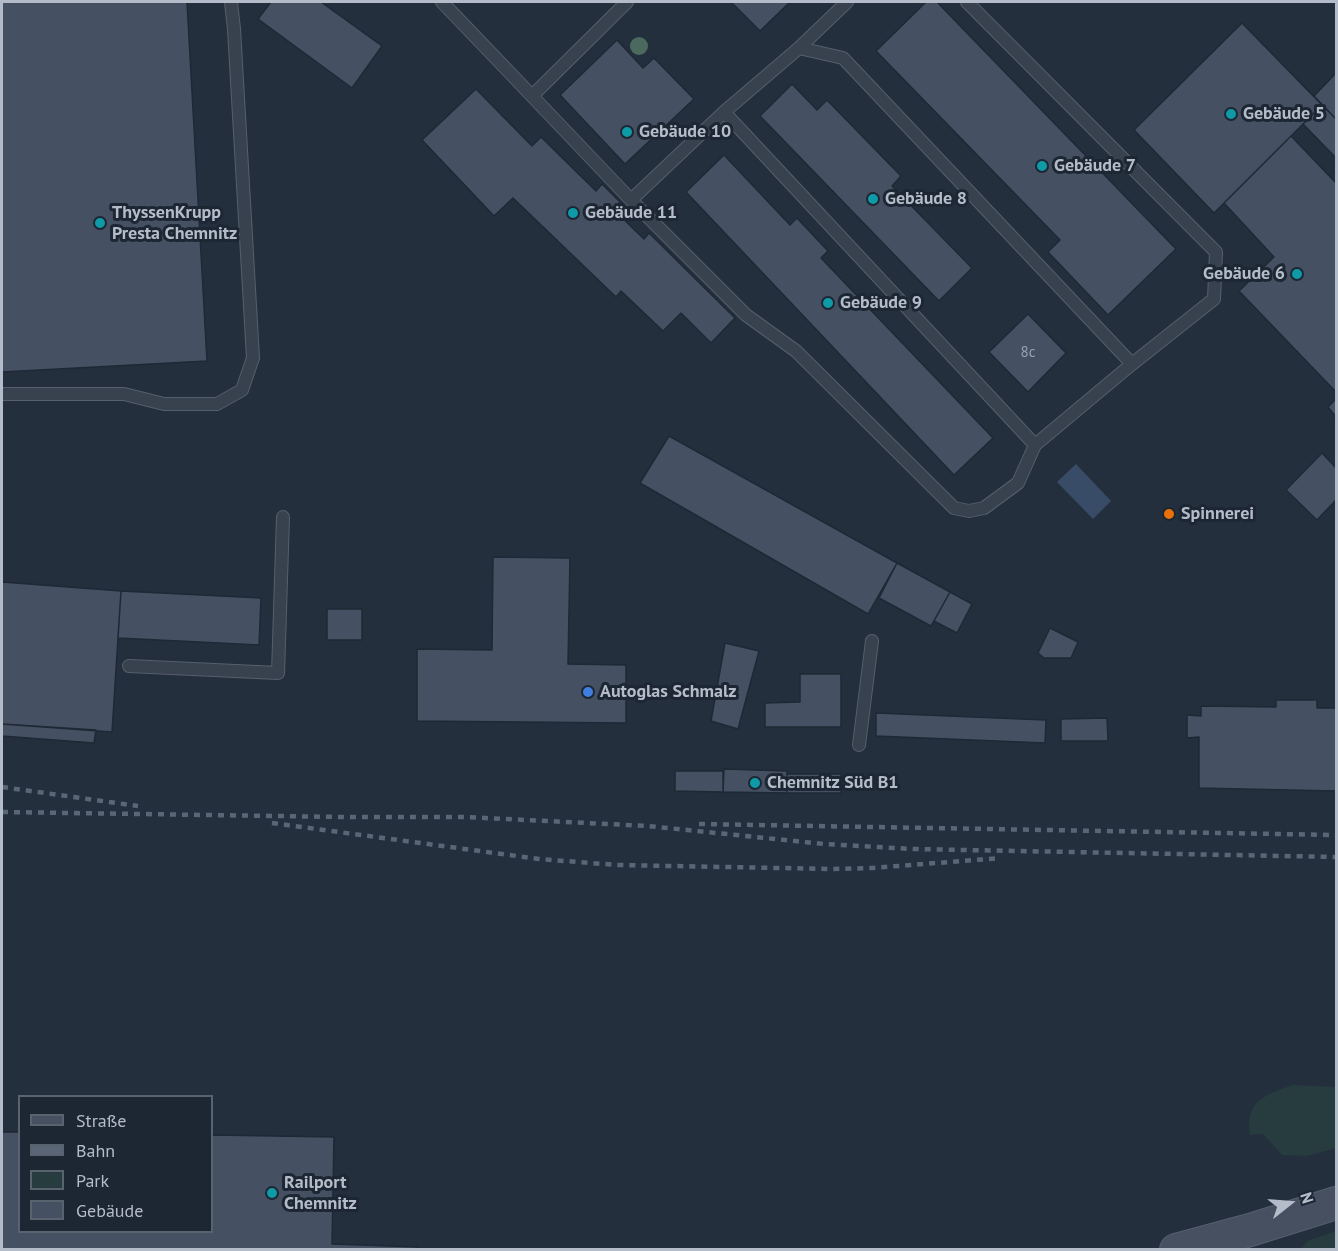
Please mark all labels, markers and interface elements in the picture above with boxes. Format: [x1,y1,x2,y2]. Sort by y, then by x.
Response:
place label: Gebäude 5 [1243,103,1325,125]
marker: Gebäude 5 [1224,107,1238,121]
place label: Gebäude 10 [639,121,731,143]
marker: Gebäude 10 [620,125,634,139]
place label: Gebäude 7 [1054,155,1136,177]
marker: Gebäude 7 [1035,159,1049,173]
place label: Gebäude 8 [885,188,967,210]
marker: Gebäude 8 [866,192,880,206]
place label: ThyssenKrupp Presta Chemnitz [112,202,237,244]
place label: Gebäude 11 [585,202,677,224]
marker: Gebäude 11 [566,206,580,220]
marker: ThyssenKrupp Presta Chemnitz [93,216,107,230]
place label: Gebäude 6 [1203,263,1285,285]
marker: Gebäude 6 [1290,267,1304,281]
place label: Gebäude 9 [840,292,922,314]
marker: Gebäude 9 [821,296,835,310]
house number: 8c [1021,344,1035,362]
place label: Spinnerei [1181,503,1254,525]
marker: Spinnerei [1162,507,1176,521]
place label: Autoglas Schmalz [600,681,737,703]
marker: Autoglas Schmalz [581,685,595,699]
place label: Chemnitz Süd B1 [767,772,899,794]
marker: Chemnitz Süd B1 [748,776,762,790]
legend [18,1095,213,1233]
text: Straße [76,1109,127,1132]
text: Bahn [76,1139,115,1162]
text: Park [76,1169,109,1192]
place label: Railport Chemnitz [284,1172,357,1214]
north arrow [1260,1173,1320,1233]
marker: Railport Chemnitz [265,1186,279,1200]
text: N [1296,1190,1318,1206]
text: Gebäude [76,1199,143,1222]

